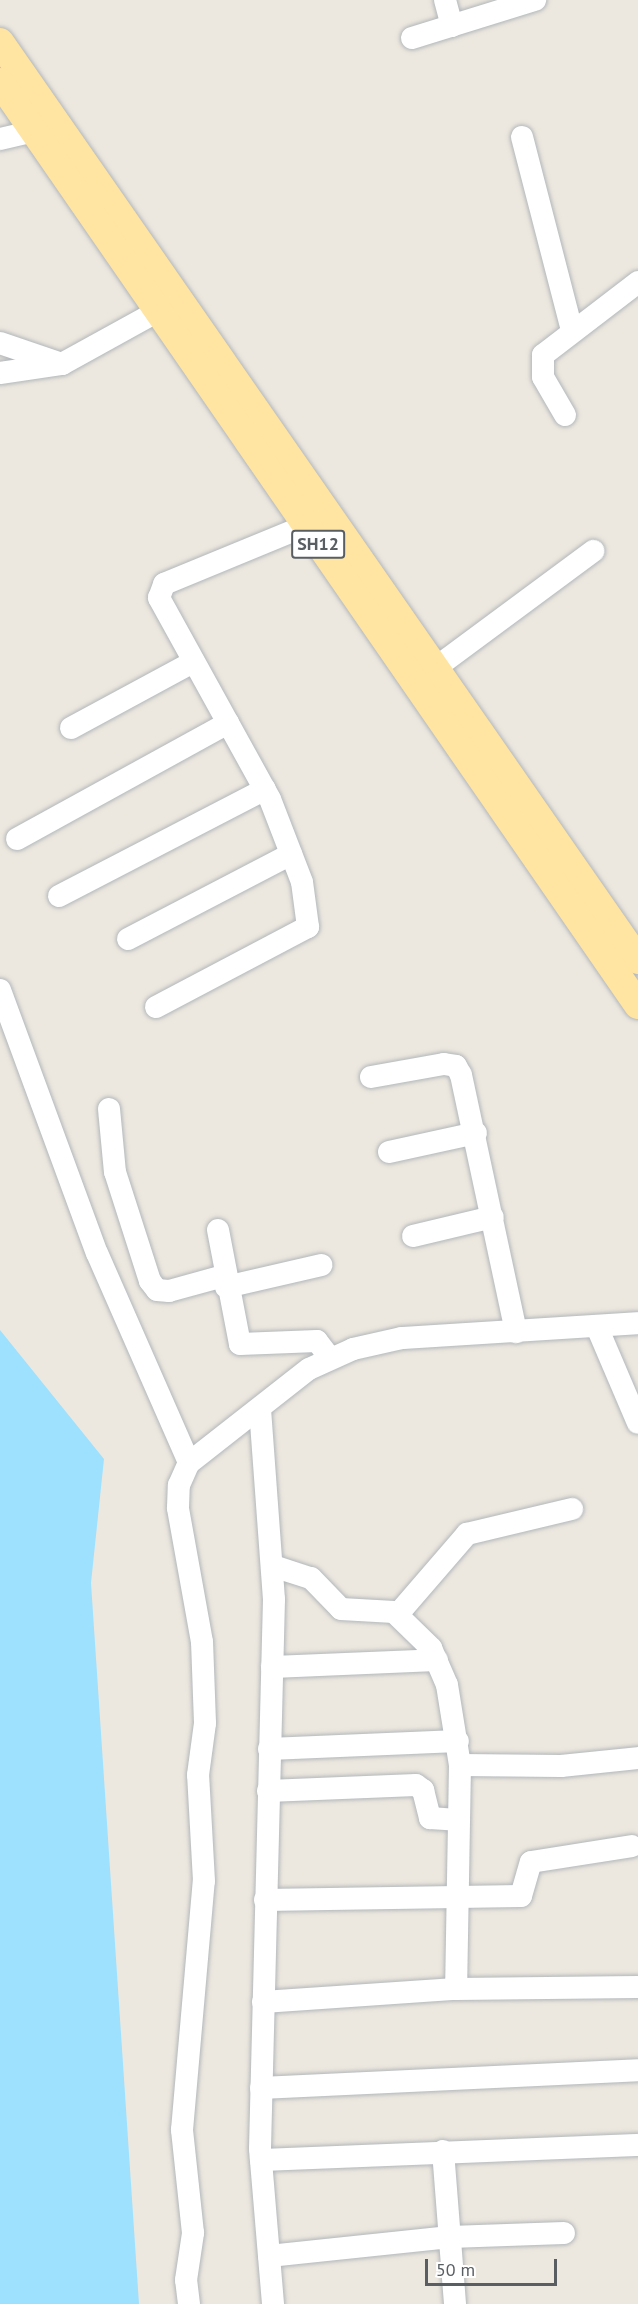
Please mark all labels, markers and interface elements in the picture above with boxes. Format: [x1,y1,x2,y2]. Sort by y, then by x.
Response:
road number: SH12 [291,529,345,559]
scale bar [428,2247,560,2285]
text: 50 m [436,2258,475,2281]

